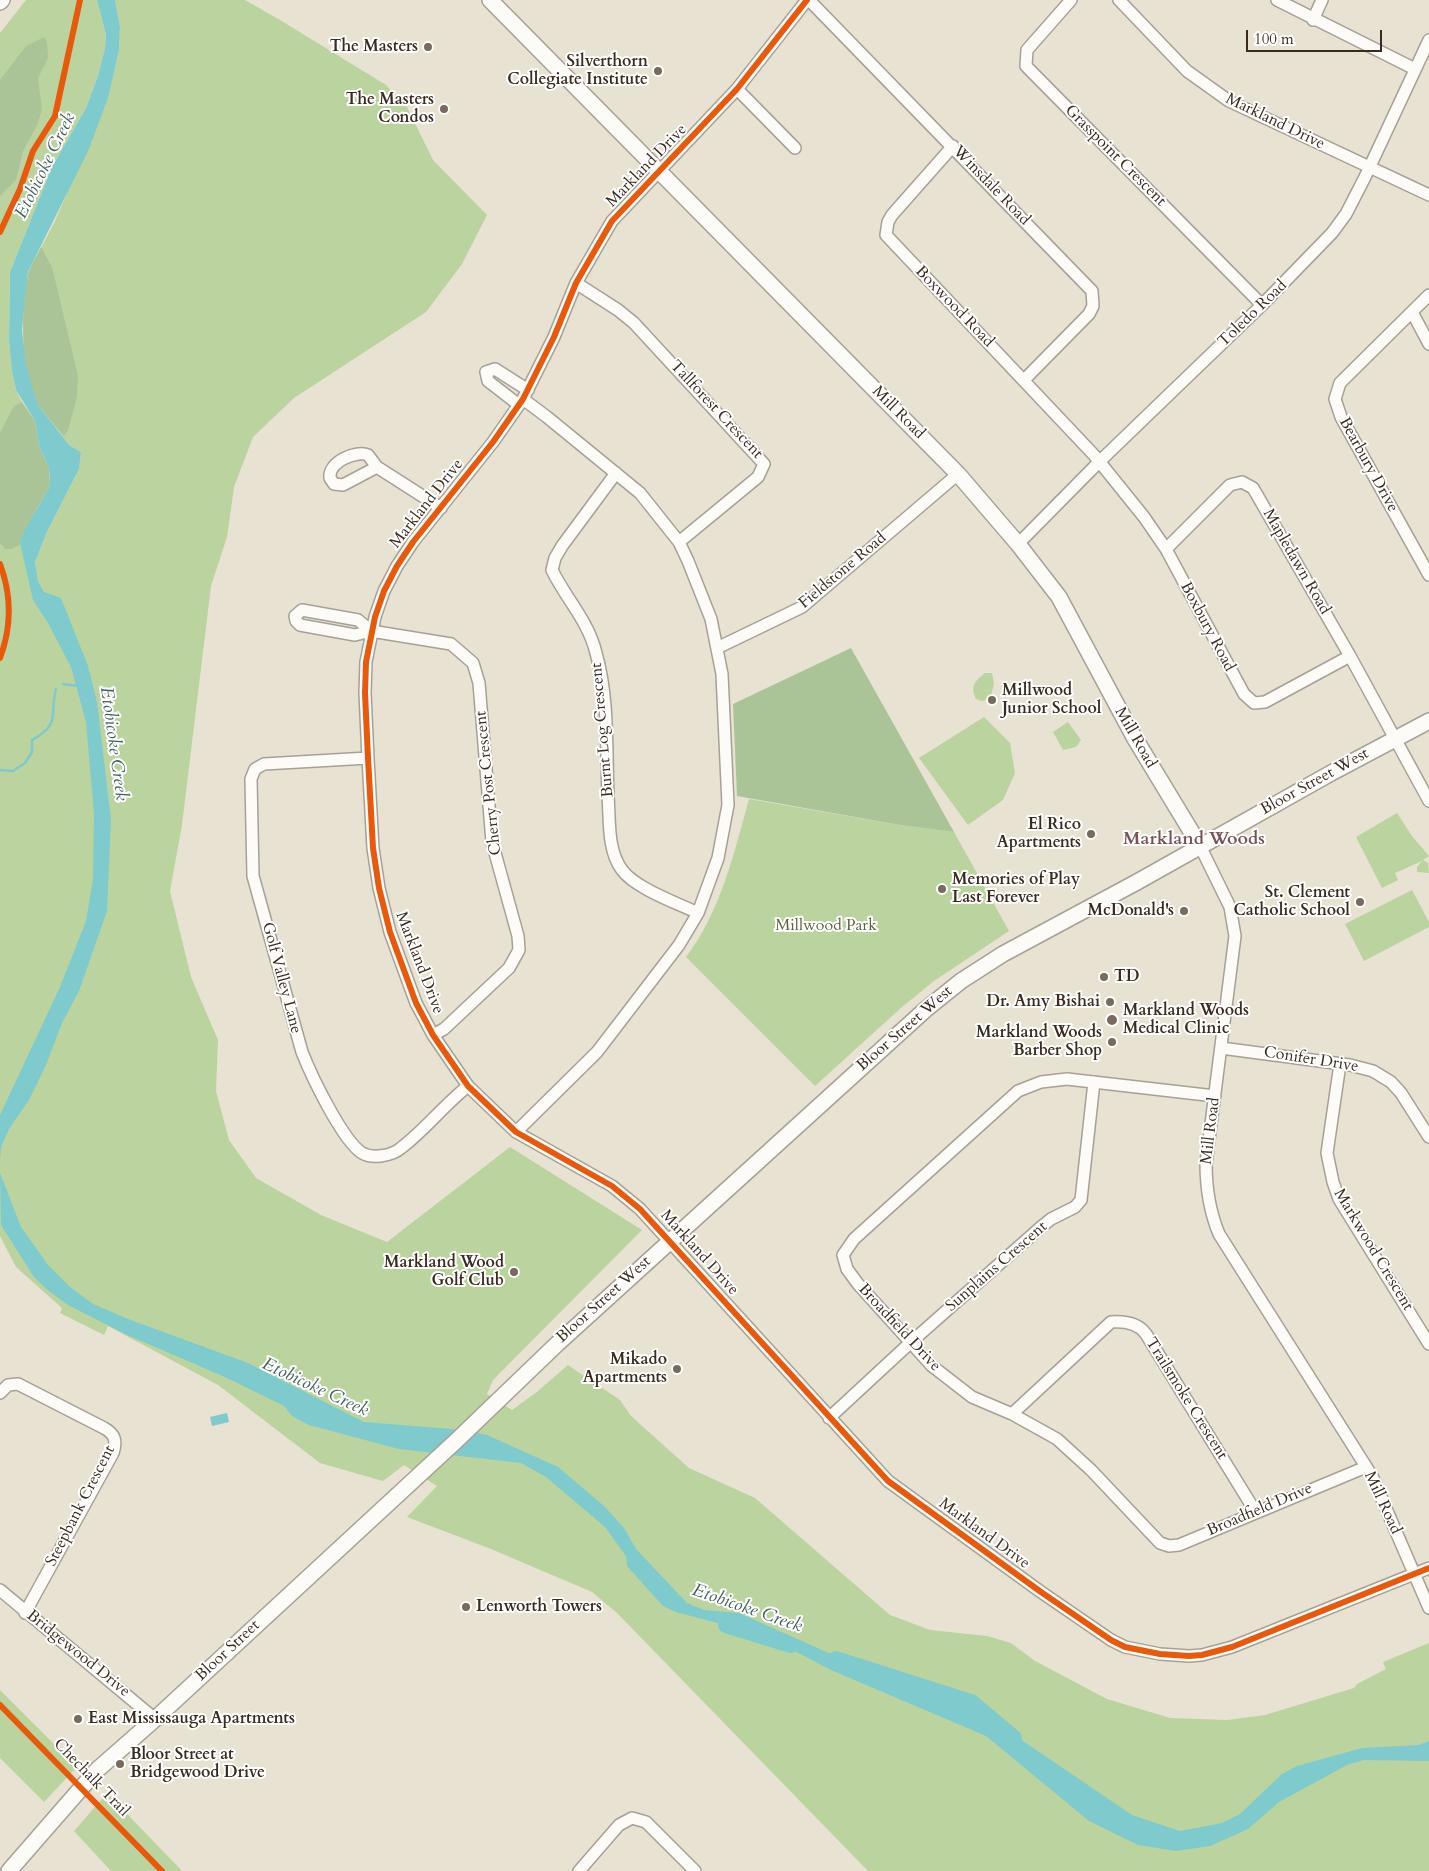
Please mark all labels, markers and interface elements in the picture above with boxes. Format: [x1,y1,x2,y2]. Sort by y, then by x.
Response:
scale bar [1249,20,1385,52]
text: 100 m [1254,29,1294,49]
place label: The Masters [330,37,418,57]
marker: The Masters [422,41,434,53]
place label: Silverthorn Collegiate Institute [507,52,648,90]
marker: Silverthorn Collegiate Institute [652,65,664,77]
place label: The Masters Condos [346,90,434,128]
street label: Markland Drive [1222,90,1328,154]
street label: Grasspoint Crescent [1060,101,1170,211]
marker: The Masters Condos [438,103,450,115]
water label: Etobicoke Creek [11,110,81,222]
street label: Markland Drive [603,120,691,212]
street label: Winsdale Road [948,142,1034,230]
street label: Boxwood Road [910,262,998,352]
street label: Toledo Road [1215,276,1291,352]
street label: Tallforest Crescent [665,357,767,463]
street label: Mill Road [867,382,929,444]
street label: Bearbury Drive [1334,414,1402,516]
street label: Markland Drive [386,456,468,552]
street label: Mapledawn Road [1258,506,1334,618]
street label: Fieldstone Road [795,529,891,613]
street label: Boxbury Road [1175,579,1239,675]
street label: Burnt Log Crescent [588,662,618,798]
place label: Millwood Junior School [1002,681,1101,719]
water label: Etobicoke Creek [94,686,132,802]
marker: Millwood Junior School [986,694,998,706]
street label: Mill Road [1110,704,1160,772]
street label: Cherry Post Crescent [472,710,506,856]
street label: Bloor Street West [1258,744,1372,820]
place label: El Rico Apartments [997,815,1081,853]
marker: El Rico Apartments [1085,828,1097,840]
district label: Markland Woods [1123,829,1265,851]
place label: Memories of Play Last Forever [952,870,1080,908]
marker: Memories of Play Last Forever [936,883,948,895]
place label: St. Clement Catholic School [1233,883,1350,921]
marker: St. Clement Catholic School [1354,896,1366,908]
place label: McDonald's [1087,901,1174,921]
marker: McDonald's [1178,905,1190,917]
street label: Markland Drive [391,909,447,1017]
park label: Millwood Park [775,916,877,936]
street label: Golf Valley Lane [257,920,305,1036]
place label: TD [1114,967,1139,987]
marker: TD [1098,971,1110,983]
street label: Bloor Street West [853,982,957,1076]
place label: Dr. Amy Bishai [986,992,1100,1012]
marker: Dr. Amy Bishai [1104,996,1116,1008]
place label: Markland Woods Medical Clinic [1123,1001,1249,1039]
marker: Markland Woods Medical Clinic [1105,1013,1119,1027]
place label: Markland Woods Barber Shop [976,1023,1102,1061]
marker: Markland Woods Barber Shop [1106,1036,1118,1048]
street label: Conifer Drive [1262,1043,1360,1077]
street label: Mill Road [1197,1096,1225,1166]
street label: Markwood Crescent [1329,1186,1417,1314]
street label: Markland Drive [656,1206,742,1300]
street label: Sunplains Crescent [942,1218,1052,1316]
place label: Markland Wood Golf Club [384,1253,504,1291]
street label: Bloor Street West [553,1253,655,1347]
marker: Markland Wood Golf Club [508,1266,520,1278]
street label: Broadfield Drive [854,1280,944,1376]
street label: Trailsmoke Crescent [1141,1335,1231,1463]
place label: Mikado Apartments [583,1350,667,1388]
water label: Etobicoke Creek [258,1354,372,1422]
marker: Mikado Apartments [671,1363,683,1375]
street label: Steepbank Crescent [42,1442,120,1570]
street label: Mill Road [1359,1469,1405,1537]
street label: Broadfield Drive [1204,1479,1316,1541]
street label: Markland Drive [935,1495,1033,1573]
water label: Etobicoke Creek [689,1580,805,1638]
place label: Lenworth Towers [476,1597,602,1617]
marker: Lenworth Towers [460,1601,472,1613]
street label: Bridgewood Drive [22,1606,134,1702]
street label: Bloor Street [192,1616,264,1686]
place label: East Mississauga Apartments [88,1709,295,1729]
marker: East Mississauga Apartments [72,1713,84,1725]
street label: Chechalk Trail [49,1735,133,1821]
place label: Bloor Street at Bridgewood Drive [130,1745,265,1783]
marker: Bloor Street at Bridgewood Drive [114,1758,126,1770]

